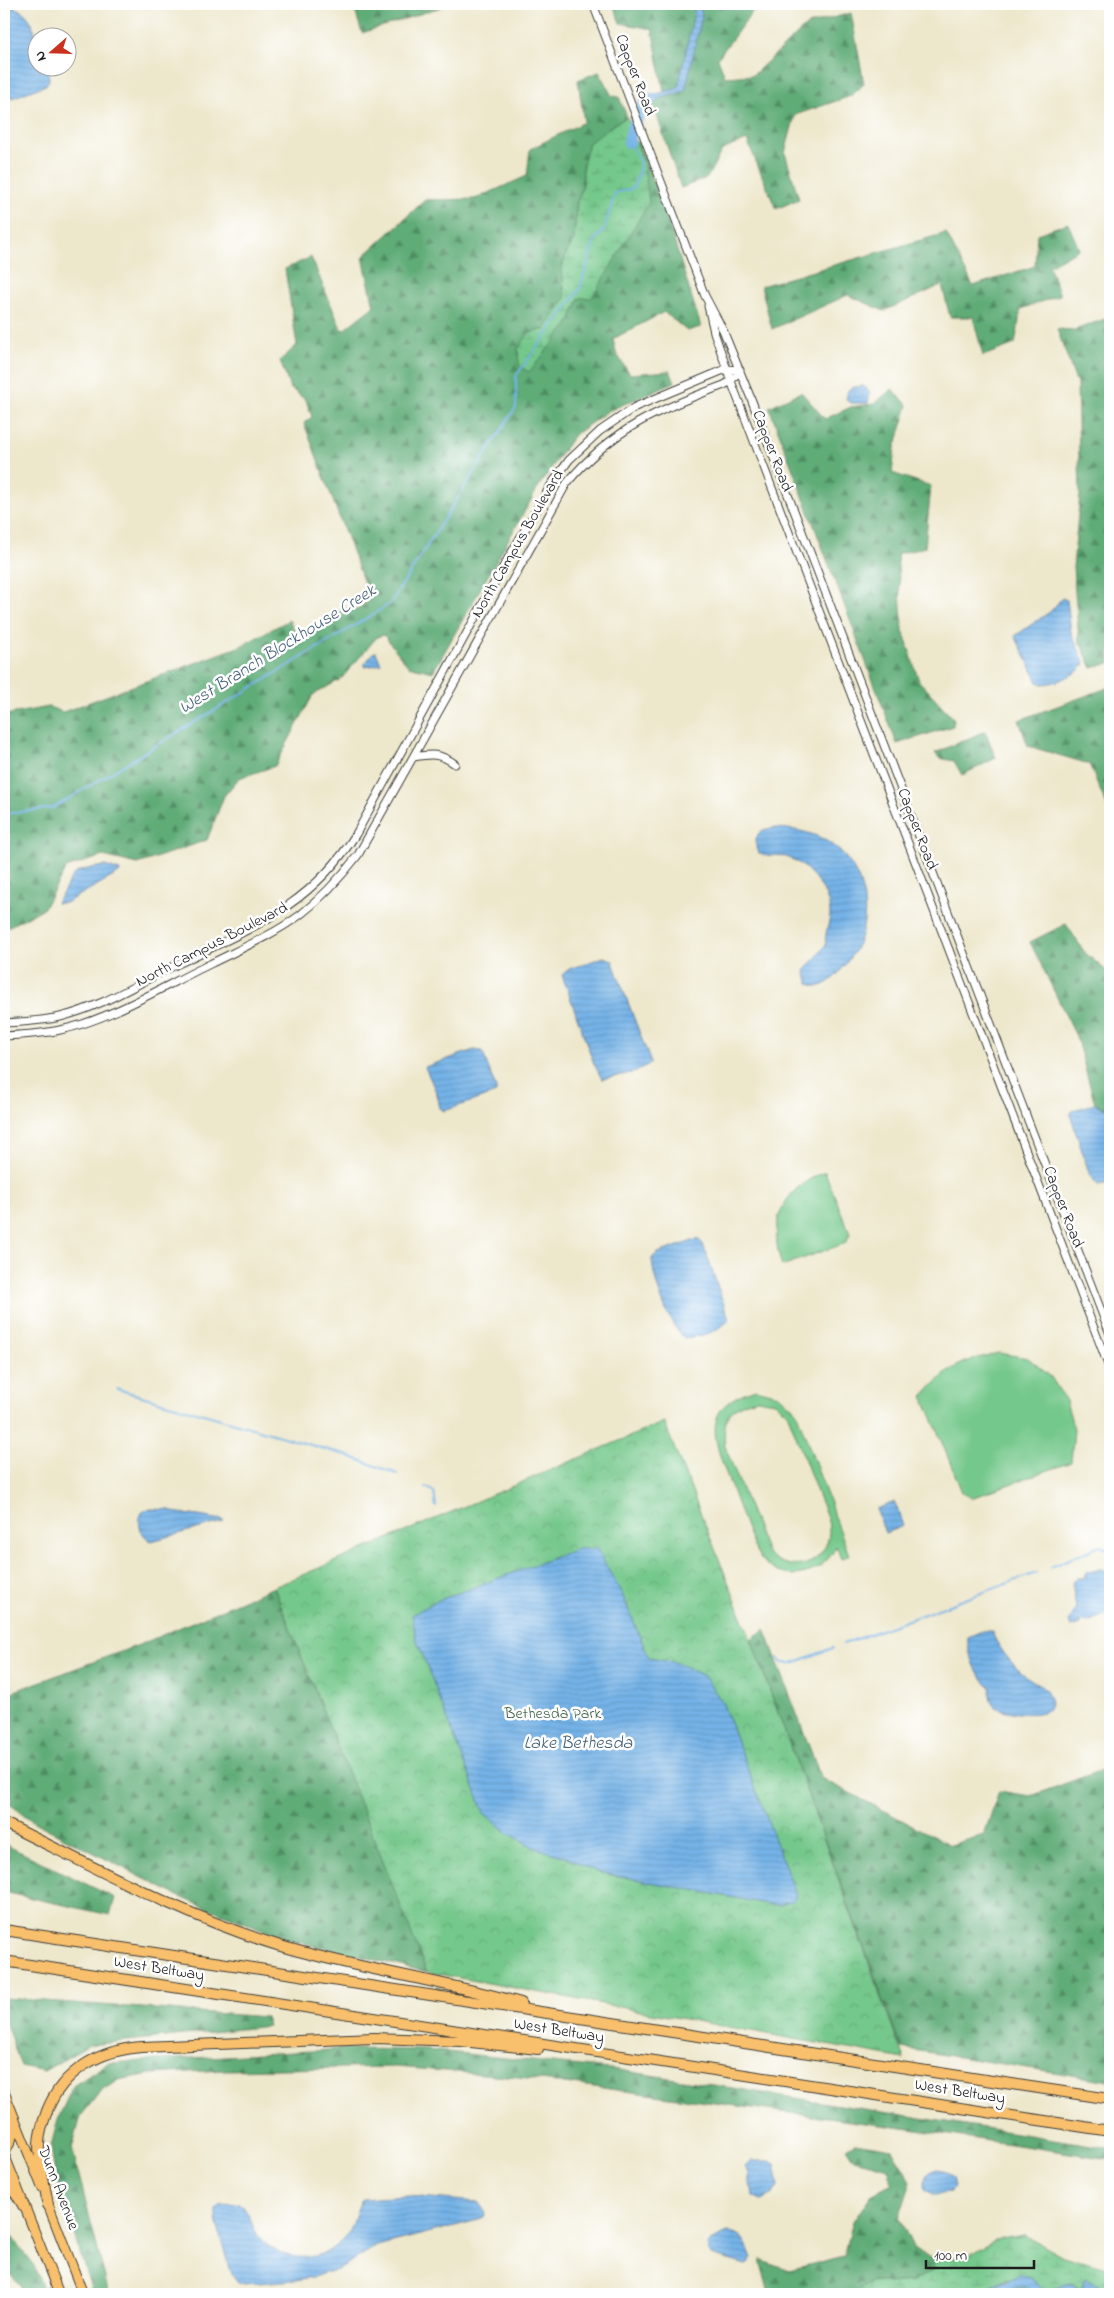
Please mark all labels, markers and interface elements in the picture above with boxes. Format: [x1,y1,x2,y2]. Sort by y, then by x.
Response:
north arrow [28,28,78,78]
street label: Capper Road [608,31,662,119]
text: N [30,48,53,64]
street label: Capper Road [745,407,799,495]
street label: North Campus Boulevard [466,465,570,623]
water label: West Branch Blockhouse Creek [175,578,382,721]
street label: Capper Road [890,785,944,873]
street label: North Campus Boulevard [132,896,292,994]
street label: Capper Road [1036,1163,1090,1251]
park label: Bethesda Park [504,1702,602,1726]
water label: Lake Bethesda [524,1731,633,1757]
street label: West Beltway [112,1950,206,1988]
street label: West Beltway [512,2012,606,2050]
street label: West Beltway [913,2073,1007,2111]
street label: Dunn Avenue [31,2141,85,2234]
scale bar [926,2238,1034,2270]
text: 100 m [934,2245,967,2267]

